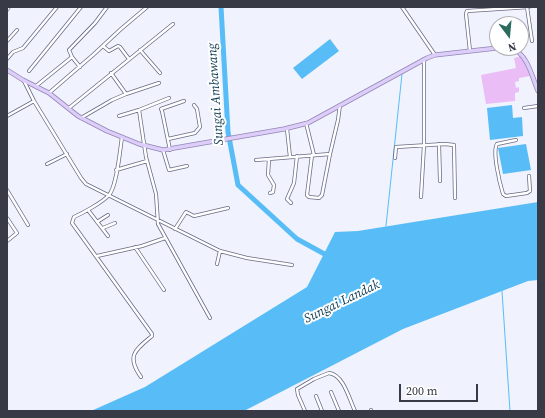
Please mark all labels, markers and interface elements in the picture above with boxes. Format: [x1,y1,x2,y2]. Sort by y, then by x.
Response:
north arrow [489,16,529,56]
text: N [506,39,518,55]
water label: Sungai Ambawang [205,42,227,146]
water label: Sungai Landak [302,277,382,327]
scale bar [401,376,480,402]
text: 200 m [406,383,438,399]

